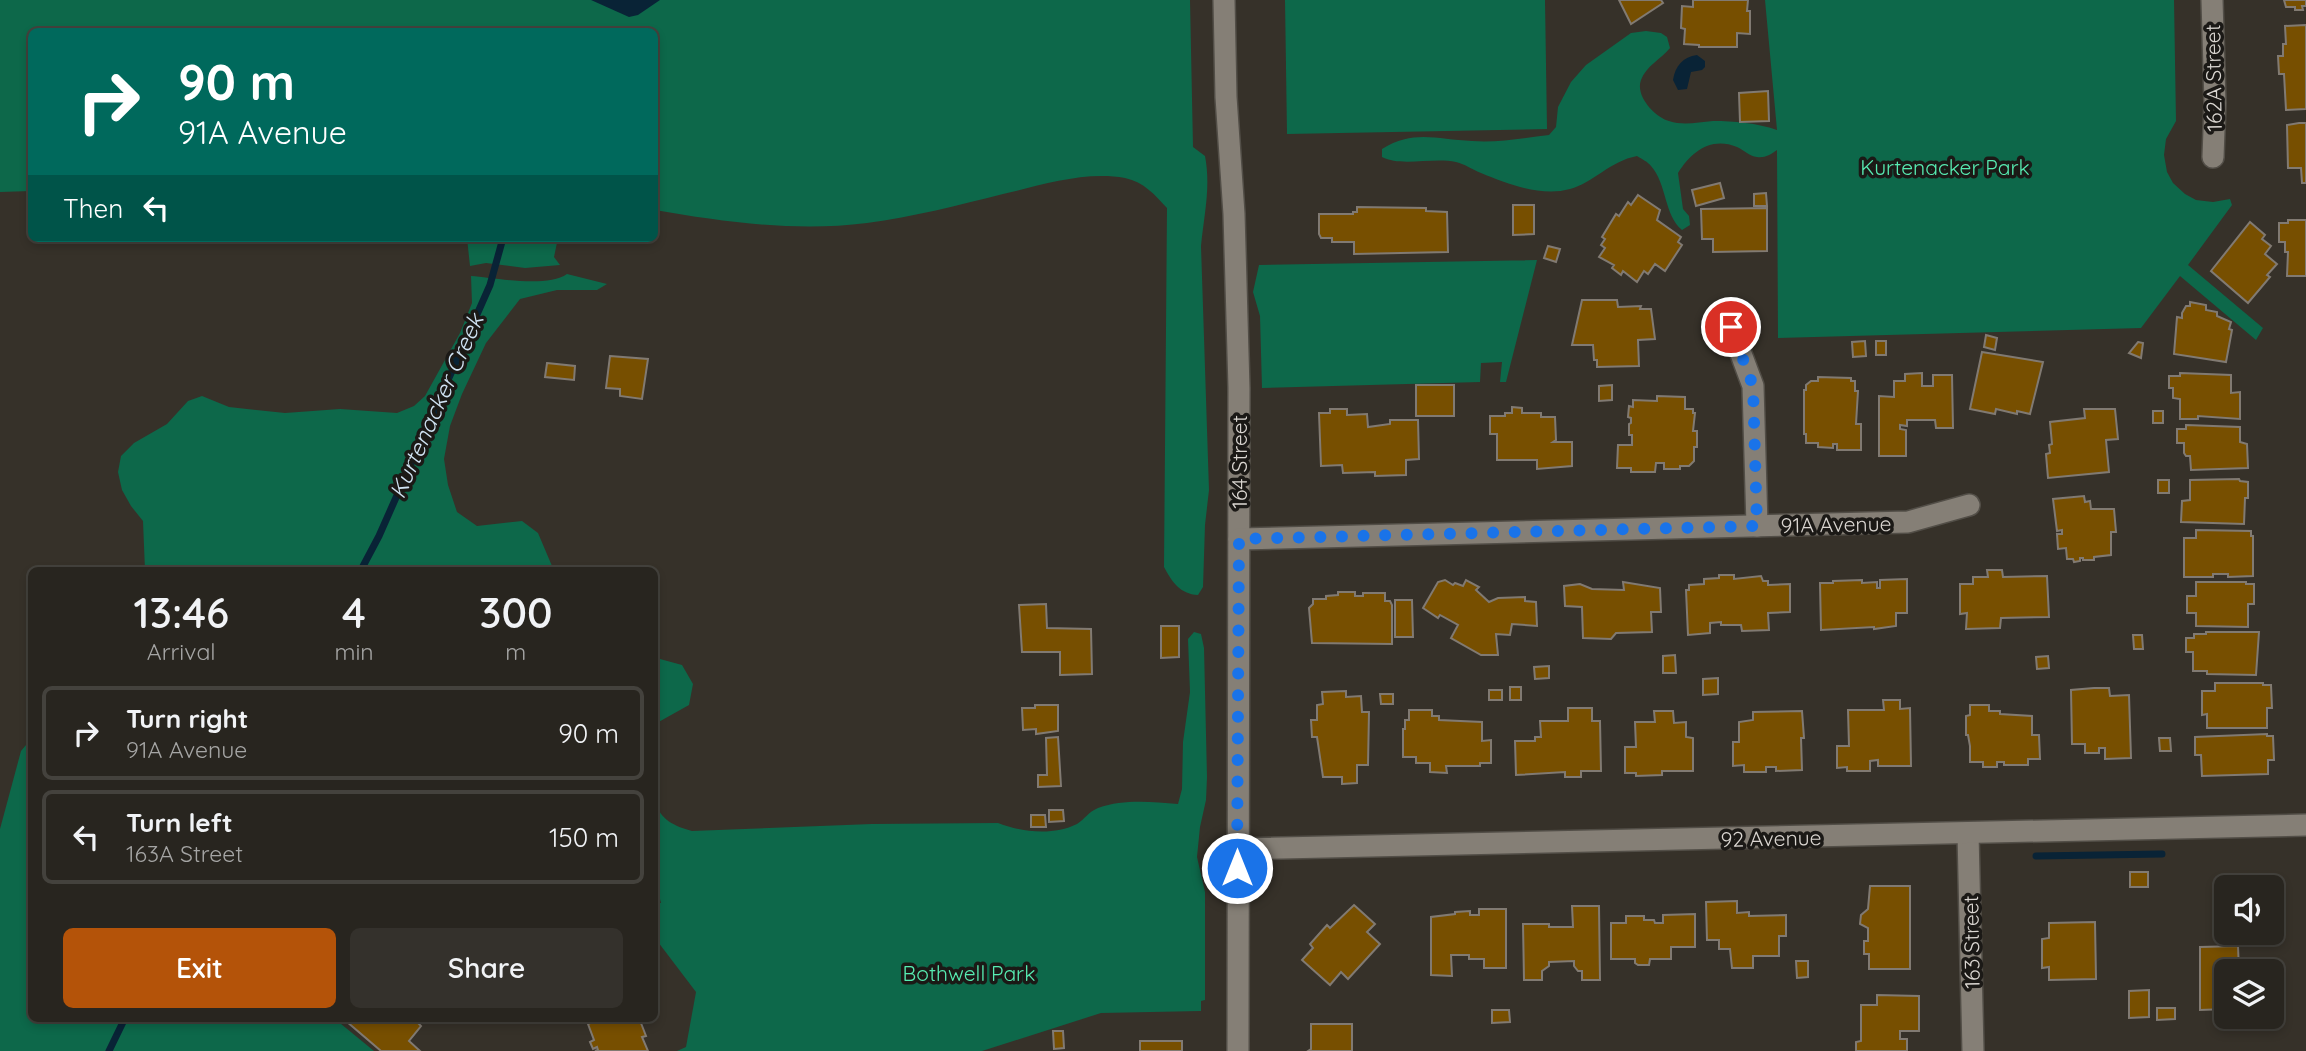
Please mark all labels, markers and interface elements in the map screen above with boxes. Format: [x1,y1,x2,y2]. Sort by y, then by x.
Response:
street label: 162A Street [2199,24,2227,132]
text: 90 m [178,51,295,112]
icon: right [63,56,154,147]
text: 91A Avenue [178,112,347,152]
park label: Kurtenacker Park [1860,154,2030,180]
icon: left [137,189,175,227]
text: Then [63,192,123,225]
pin [1701,297,1761,357]
water label: Kurtenacker Creek [382,308,490,503]
icon: arrive [1712,308,1750,346]
street label: 164 Street [1226,415,1252,509]
street label: 91A Avenue [1780,510,1892,538]
text: 13:46 [133,586,229,639]
text: 4 [342,586,366,639]
text: 300 [479,586,553,639]
text: Arrival [147,637,216,666]
text: min [334,637,374,666]
text: m [505,637,526,666]
text: Turn right [126,702,248,735]
icon: right [67,714,105,752]
text: 90 m [558,717,619,750]
text: 91A Avenue [126,735,247,764]
text: Turn left [126,806,233,839]
icon: left [67,818,105,856]
text: 150 m [549,821,619,854]
street label: 92 Avenue [1720,824,1822,852]
position arrow [1200,831,1274,905]
text: 163A Street [126,839,243,868]
map controls [2214,875,2284,1029]
button: sound [2214,875,2284,945]
street label: 163 Street [1957,895,1985,989]
button: Exit [63,928,336,1008]
button: Share [350,928,623,1008]
button: layers [2214,959,2284,1029]
park label: Bothwell Park [903,960,1035,986]

